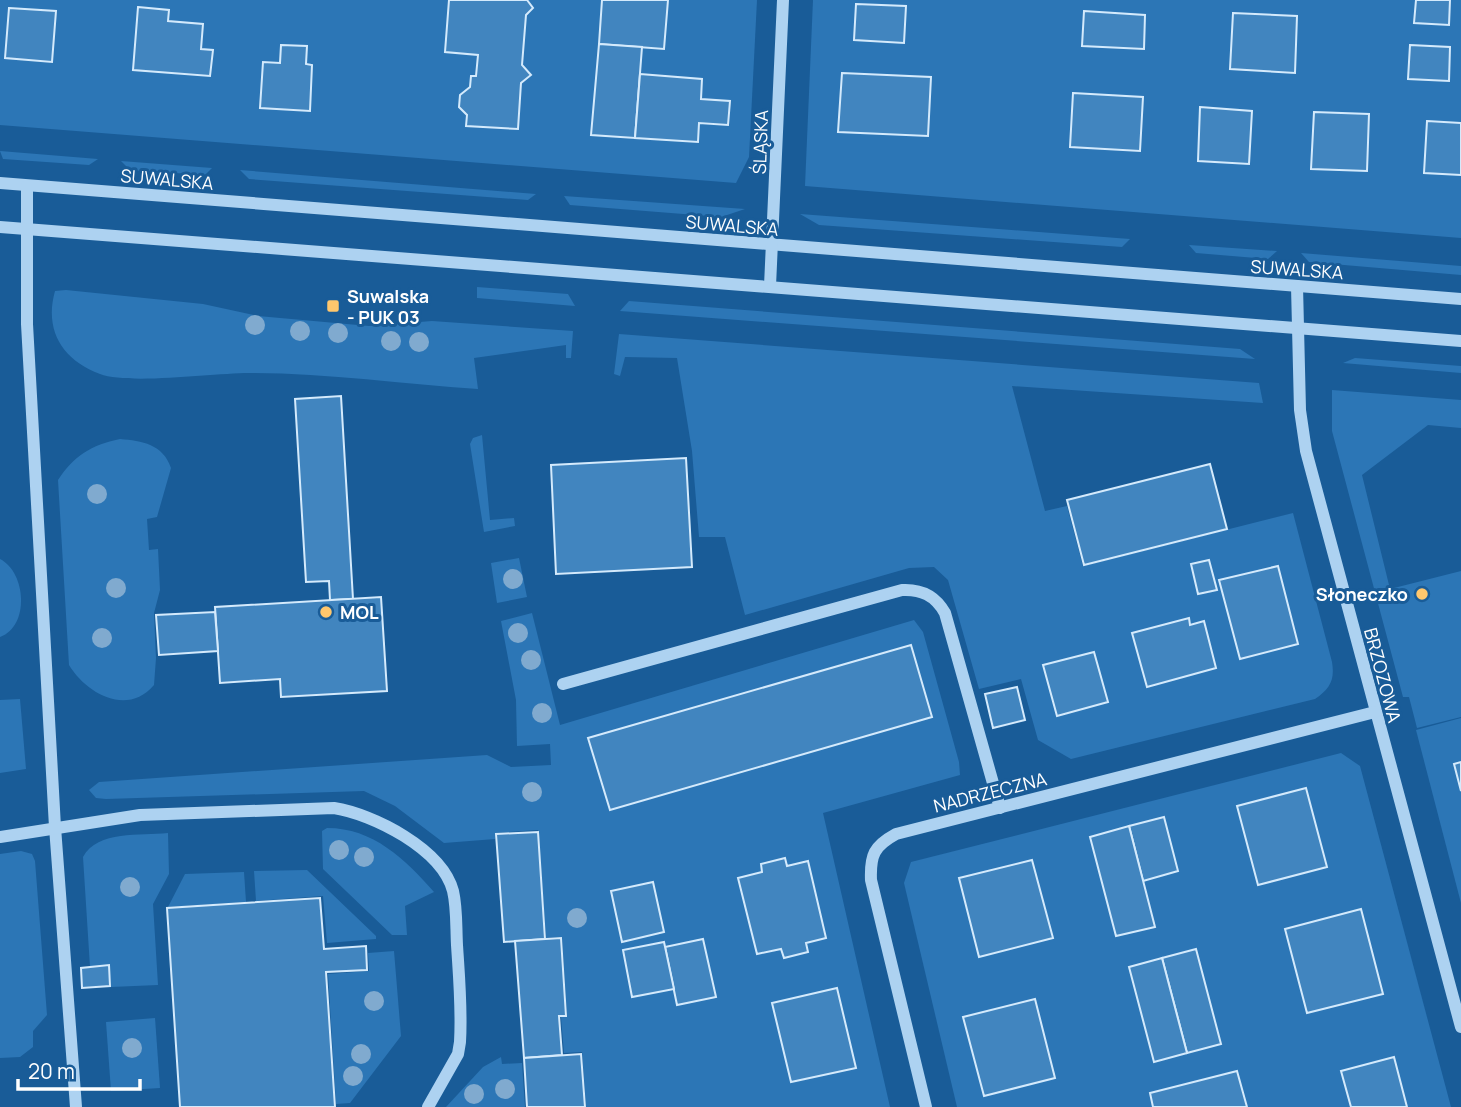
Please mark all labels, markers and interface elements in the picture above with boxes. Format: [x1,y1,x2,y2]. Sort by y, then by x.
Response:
street label: ŚLĄSKA [747,109,773,175]
street label: SUWALSKA [120,163,215,195]
street label: SUWALSKA [685,209,780,241]
street label: SUWALSKA [1250,254,1345,284]
place label: Suwalska - PUK 03 [347,284,429,329]
marker: Suwalska - PUK 03 [325,298,341,314]
place label: Słoneczko [1316,582,1408,606]
marker: Słoneczko [1414,586,1430,602]
place label: MOL [340,600,379,624]
marker: MOL [318,604,334,620]
street label: BRZOZOWA [1359,625,1407,726]
street label: NADRZECZNA [931,766,1050,818]
scale bar [18,1048,140,1092]
text: 20 m [28,1057,75,1085]

